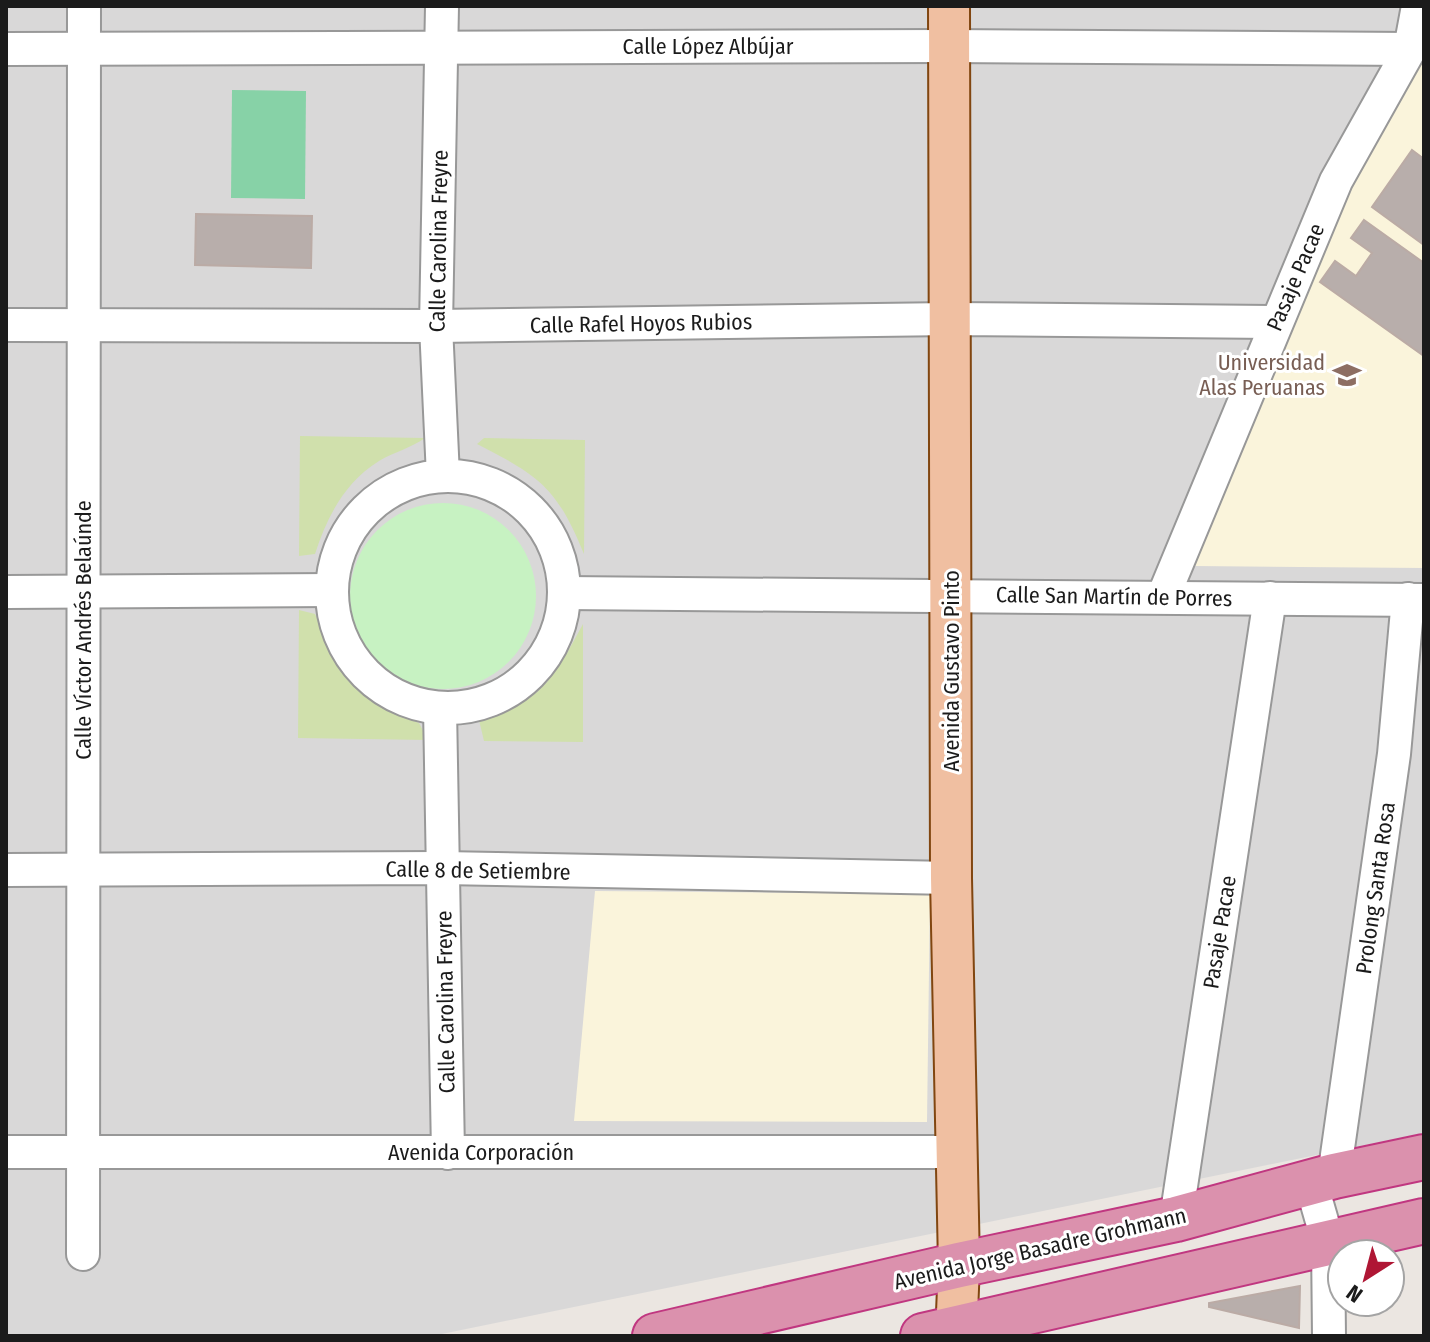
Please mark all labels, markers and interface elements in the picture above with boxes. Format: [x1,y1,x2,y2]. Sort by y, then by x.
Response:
street label: Calle López Albújar [623,33,794,60]
street label: Calle Carolina Freyre [423,149,454,333]
street label: Pasaje Pacae [1261,219,1330,335]
street label: Calle Rafel Hoyos Rubios [530,308,752,339]
place label: Universidad Alas Peruanas [1199,349,1325,401]
school or university icon: Universidad Alas Peruanas [1332,360,1362,390]
street label: Calle Víctor Andrés Belaúnde [70,500,97,760]
street label: Avenida Gustavo Pinto [938,570,965,772]
street label: Calle San Martín de Porres [996,581,1232,612]
street label: Prolong Santa Rosa [1350,800,1401,976]
street label: Calle 8 de Setiembre [385,855,571,886]
street label: Pasaje Pacae [1197,873,1242,991]
street label: Calle Carolina Freyre [430,910,461,1094]
street label: Avenida Corporación [388,1139,574,1166]
street label: Avenida Jorge Basadre Grohmann [891,1202,1189,1295]
north arrow [1326,1238,1406,1318]
text: N [1341,1279,1368,1309]

